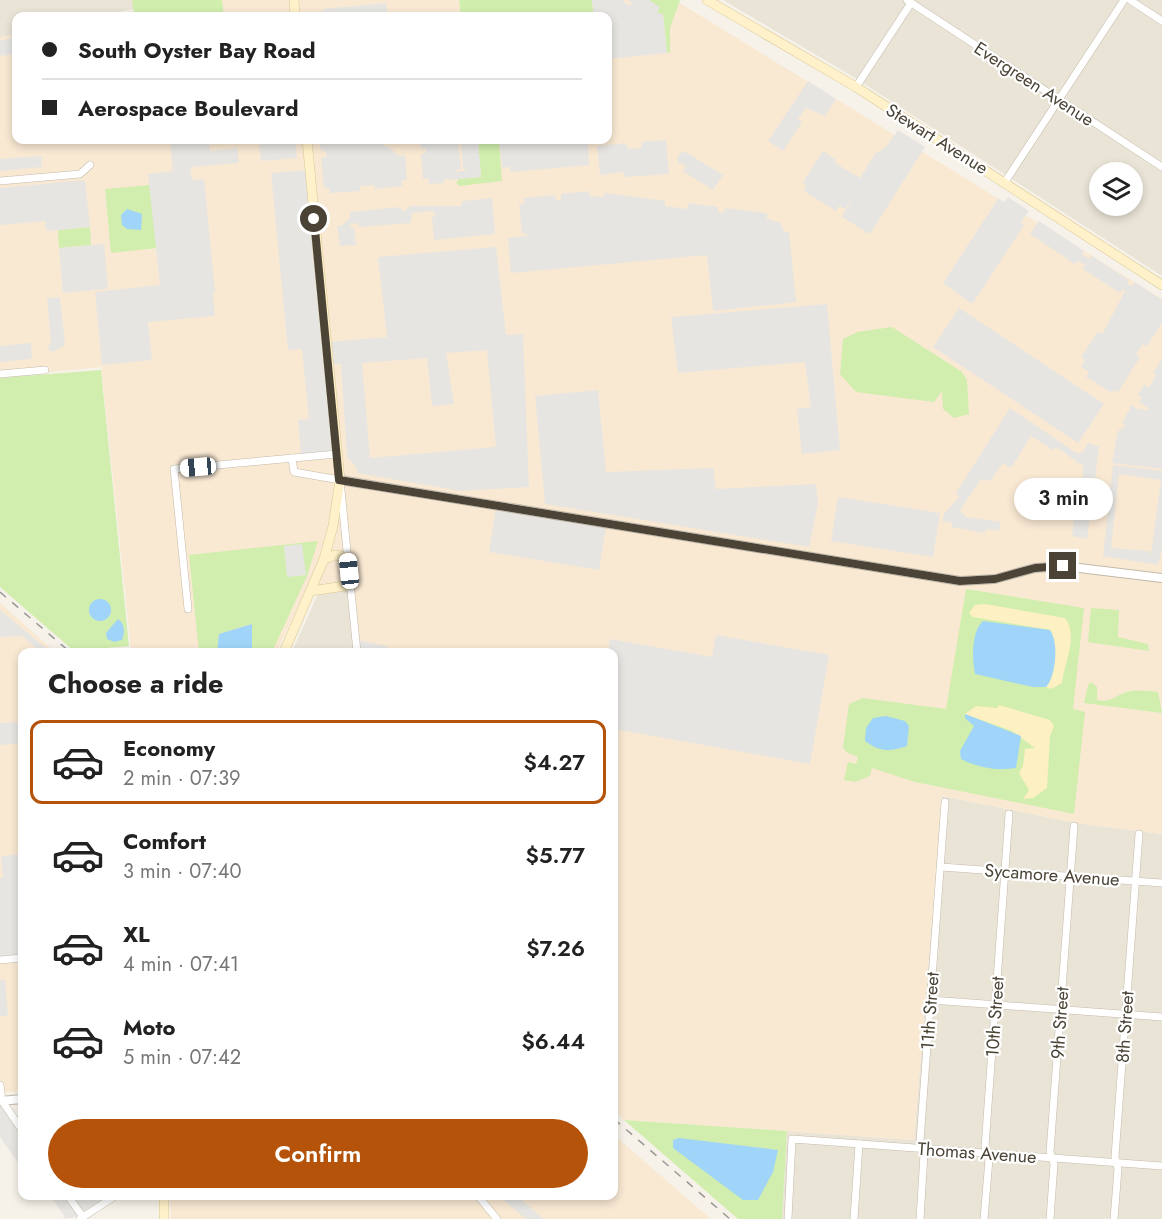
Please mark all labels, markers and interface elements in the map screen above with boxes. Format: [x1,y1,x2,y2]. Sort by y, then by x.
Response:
text: South Oyster Bay Road [78,34,316,66]
street label: Evergreen Avenue [969,35,1099,133]
text: Aerospace Boulevard [78,92,299,124]
street label: Stewart Avenue [881,97,993,181]
map controls [1089,162,1143,216]
button: layers [1089,162,1143,216]
route start [300,205,327,232]
car [179,456,217,478]
callout: 3 min [1014,479,1112,521]
text: 3 min [1038,484,1089,513]
car [338,552,360,590]
route end [1049,552,1076,579]
text: Choose a ride [48,664,223,703]
text: Economy [123,732,215,764]
icon: car [51,735,105,789]
text: $4.27 [524,746,585,778]
text: 2 min · 07:39 [123,764,241,793]
text: Comfort [123,825,206,857]
icon: car [51,828,105,882]
text: $5.77 [526,839,585,871]
text: 3 min · 07:40 [123,857,241,886]
street label: Sycamore Avenue [984,857,1120,893]
text: XL [123,918,150,950]
icon: car [51,921,105,975]
text: $7.26 [526,932,585,964]
text: 4 min · 07:41 [123,950,239,979]
street label: 11th Street [914,970,946,1051]
street label: 10th Street [979,975,1011,1058]
street label: 9th Street [1045,985,1076,1060]
street label: 8th Street [1110,990,1141,1064]
text: Moto [123,1011,176,1043]
icon: car [51,1014,105,1068]
text: $6.44 [521,1025,585,1057]
text: 5 min · 07:42 [123,1043,241,1072]
button: Confirm [48,1119,588,1188]
street label: Thomas Avenue [917,1136,1037,1170]

